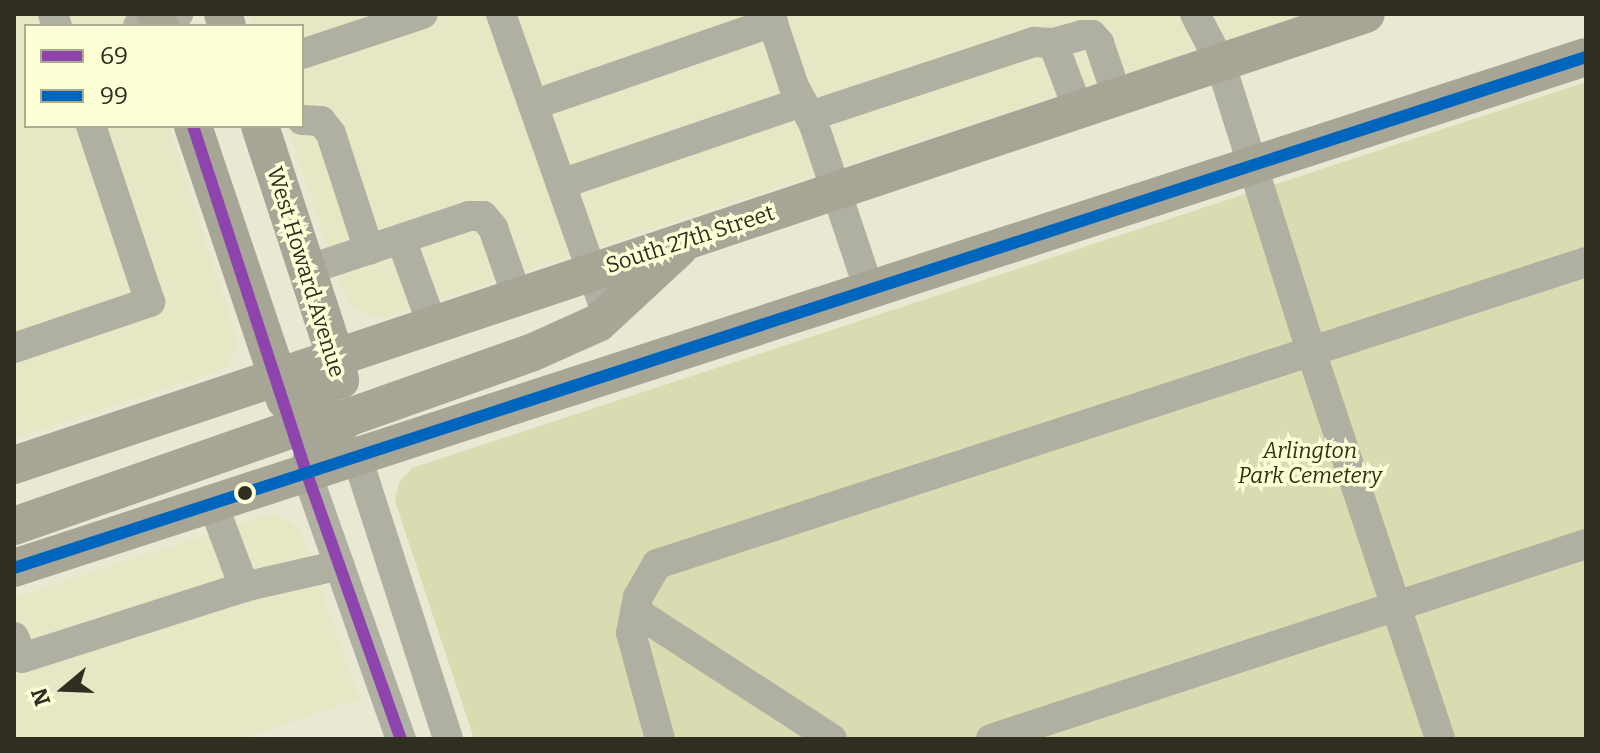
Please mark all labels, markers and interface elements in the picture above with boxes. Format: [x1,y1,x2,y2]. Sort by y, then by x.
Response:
legend [24,24,304,128]
text: 69 [100,42,128,70]
text: 99 [100,82,128,110]
street label: West Howard Avenue [261,164,351,380]
street label: South 27th Street [602,199,778,279]
park label: Arlington Park Cemetery [1238,437,1382,488]
unlabelled marker [237,485,253,501]
north arrow [24,649,104,729]
text: N [25,685,56,709]

